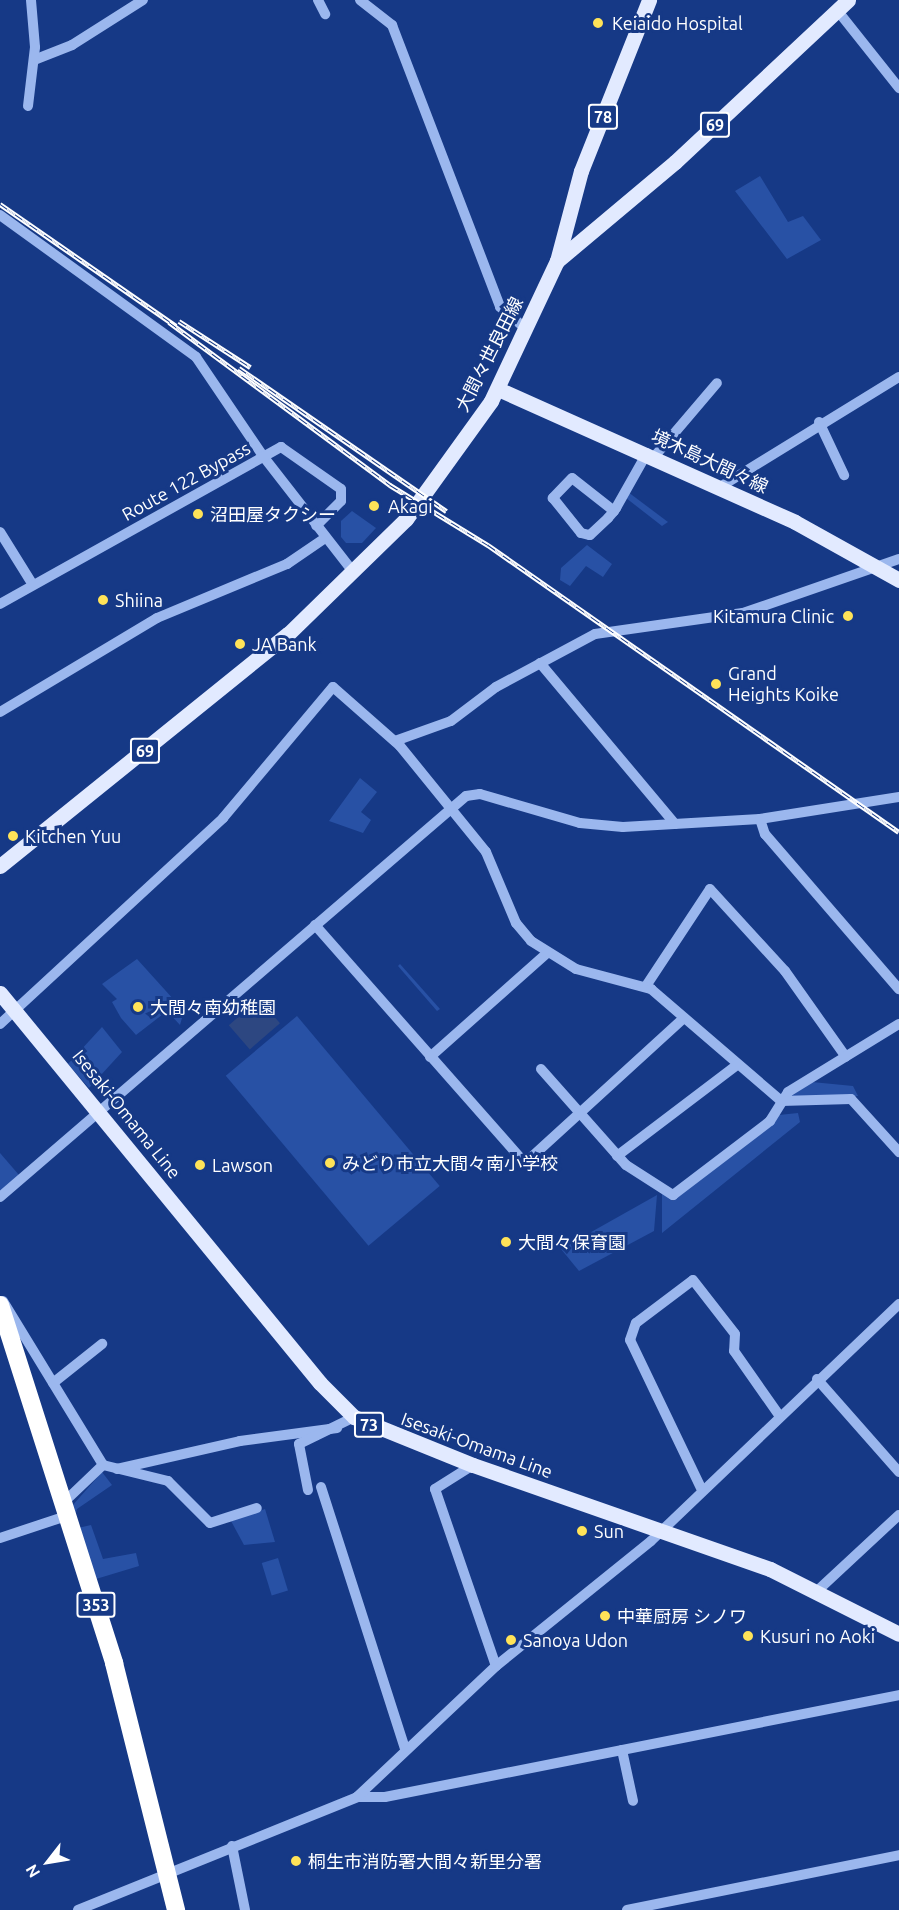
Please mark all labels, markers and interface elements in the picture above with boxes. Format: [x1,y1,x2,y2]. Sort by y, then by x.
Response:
place label: Keiaido Hospital [612,12,743,34]
marker: Keiaido Hospital [589,14,607,32]
road number: 78 [586,104,620,130]
road number: 69 [698,112,732,138]
street label: 大間々世良田線 [451,293,527,415]
street label: 境木島大間々線 [648,425,772,497]
street label: Route 122 Bypass [118,437,254,525]
place label: Akagi [388,495,433,517]
marker: Akagi [365,497,383,515]
place label: 沼田屋タクシー [210,503,336,525]
marker: 沼田屋タクシー [191,507,205,521]
place label: Shiina [115,589,163,611]
marker: Shiina [96,593,110,607]
place label: Kitamura Clinic [713,605,834,627]
marker: Kitamura Clinic [839,607,857,625]
place label: JA Bank [252,633,317,655]
marker: JA Bank [233,637,247,651]
place label: Grand Heights Koike [728,663,839,706]
marker: Grand Heights Koike [709,677,723,691]
road number: 69 [128,738,162,764]
place label: Kitchen Yuu [25,825,121,847]
marker: Kitchen Yuu [6,829,20,843]
place label: 大間々南幼稚園 [150,996,276,1018]
marker: 大間々南幼稚園 [131,1000,145,1014]
street label: Isesaki-Omama Line [68,1045,186,1183]
place label: みどり市立大間々南小学校 [342,1152,558,1174]
place label: Lawson [212,1154,273,1176]
marker: みどり市立大間々南小学校 [323,1156,337,1170]
marker: Lawson [193,1158,207,1172]
place label: 大間々保育園 [518,1231,626,1253]
marker: 大間々保育園 [499,1235,513,1249]
street label: Isesaki-Omama Line [398,1408,556,1482]
road number: 73 [352,1412,386,1438]
place label: Sun [594,1520,624,1542]
marker: Sun [575,1524,589,1538]
road number: 353 [75,1592,117,1618]
place label: 中華厨房 シノワ [617,1605,747,1627]
marker: 中華厨房 シノワ [598,1609,612,1623]
place label: Kusuri no Aoki [760,1625,875,1647]
place label: Sanoya Udon [523,1629,628,1651]
marker: Kusuri no Aoki [741,1629,755,1643]
marker: Sanoya Udon [504,1633,518,1647]
north arrow [18,1832,78,1892]
place label: 桐生市消防署大間々新里分署 [308,1850,542,1872]
marker: 桐生市消防署大間々新里分署 [289,1854,303,1868]
text: N [22,1862,43,1881]

